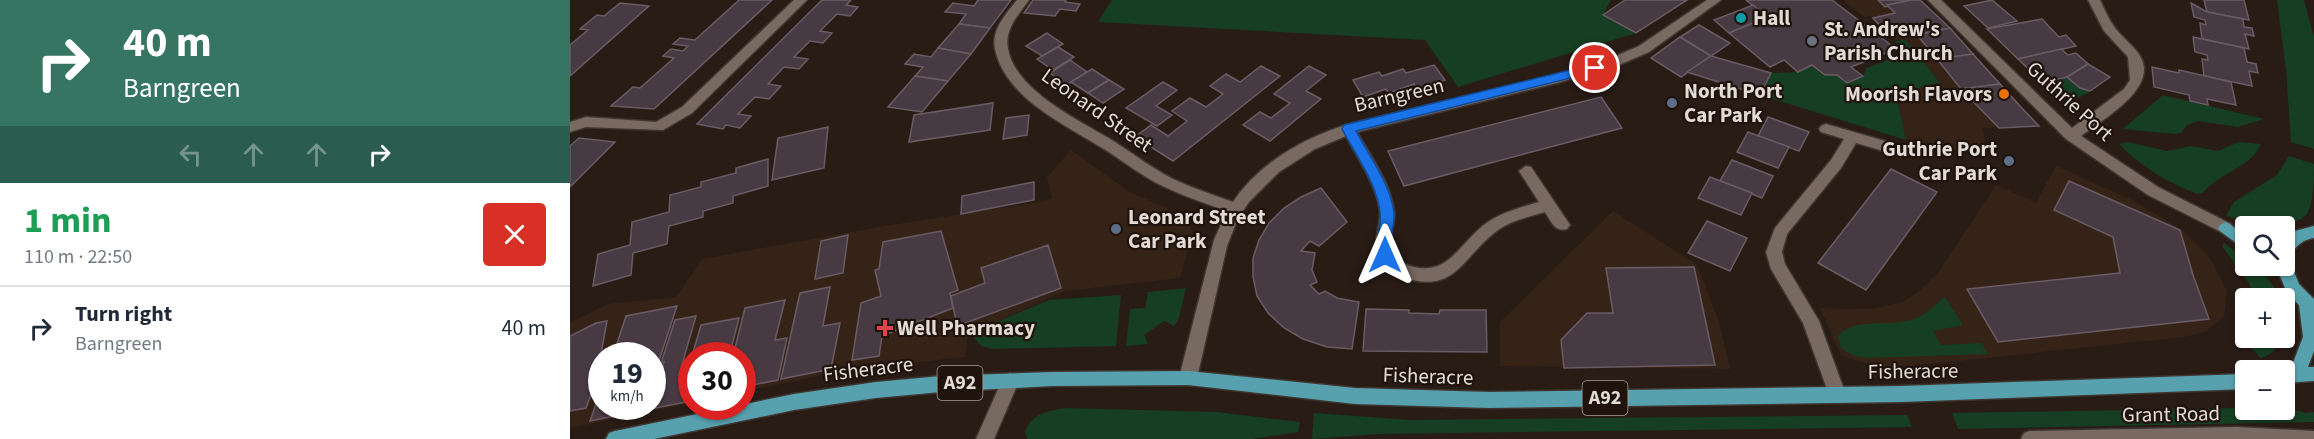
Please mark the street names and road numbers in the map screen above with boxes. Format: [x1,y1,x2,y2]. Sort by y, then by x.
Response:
street label: Guthrie Port [2020,54,2120,148]
street label: Leonard Street [1035,61,1159,159]
street label: Barngreen [1351,70,1447,120]
street label: Fisheracre [821,349,915,389]
street label: Fisheracre [1867,355,1959,387]
street label: Fisheracre [1382,359,1474,393]
road number: A92 [938,366,982,400]
road number: A92 [1582,381,1628,415]
street label: Grant Road [2122,398,2220,430]

